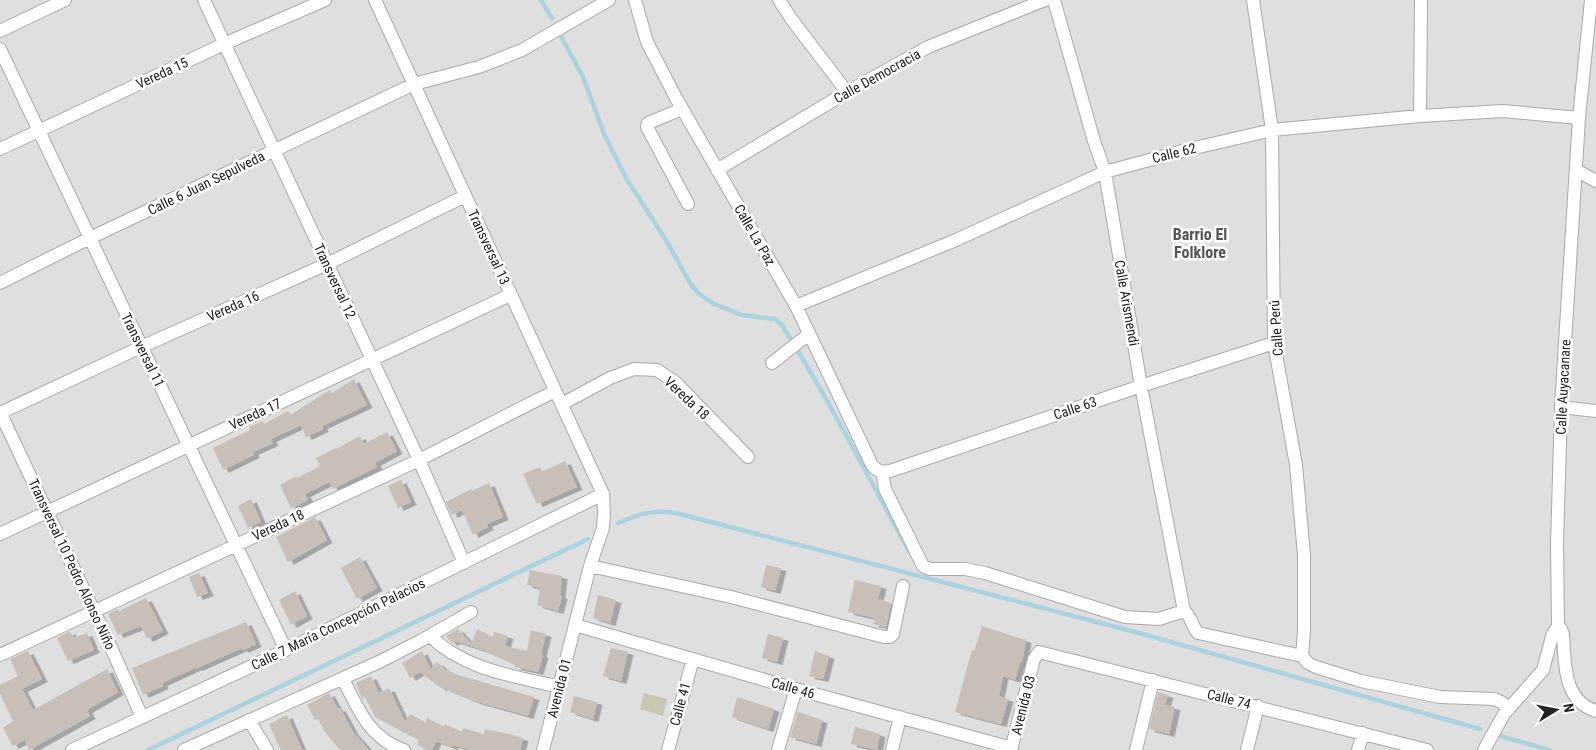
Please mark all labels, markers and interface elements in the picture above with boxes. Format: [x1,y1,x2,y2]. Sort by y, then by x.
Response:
street label: Calle Democracia [831,46,923,106]
street label: Vereda 15 [133,54,191,92]
street label: Calle 62 [1150,140,1198,166]
street label: Calle 6 Juan Sepulveda [145,148,267,218]
street label: Calle La Paz [731,202,779,268]
street label: Transversal 13 [465,207,513,287]
district label: Barrio El Folklore [1173,225,1227,262]
street label: Transversal 12 [311,241,359,321]
street label: Calle Arismendi [1112,259,1142,347]
street label: Vereda 16 [204,287,262,325]
street label: Calle Perú [1266,299,1286,357]
street label: Transversal 11 [118,310,168,390]
street label: Calle Auyacanare [1553,339,1574,435]
street label: Vereda 18 [661,373,713,423]
street label: Calle 63 [1051,393,1099,423]
street label: Vereda 17 [226,395,284,433]
street label: Transversal 10 Pedro Alonso Niño [25,476,119,652]
street label: Vereda 18 [249,506,307,544]
street label: Calle 7 María Concepción Palacios [248,575,428,673]
street label: Avenida 01 [544,657,574,719]
street label: Calle 46 [769,674,817,702]
street label: Avenida 03 [1008,674,1038,736]
street label: Calle 41 [666,680,694,728]
north arrow [1531,685,1581,735]
street label: Calle 74 [1205,686,1253,712]
text: N [1560,702,1577,713]

